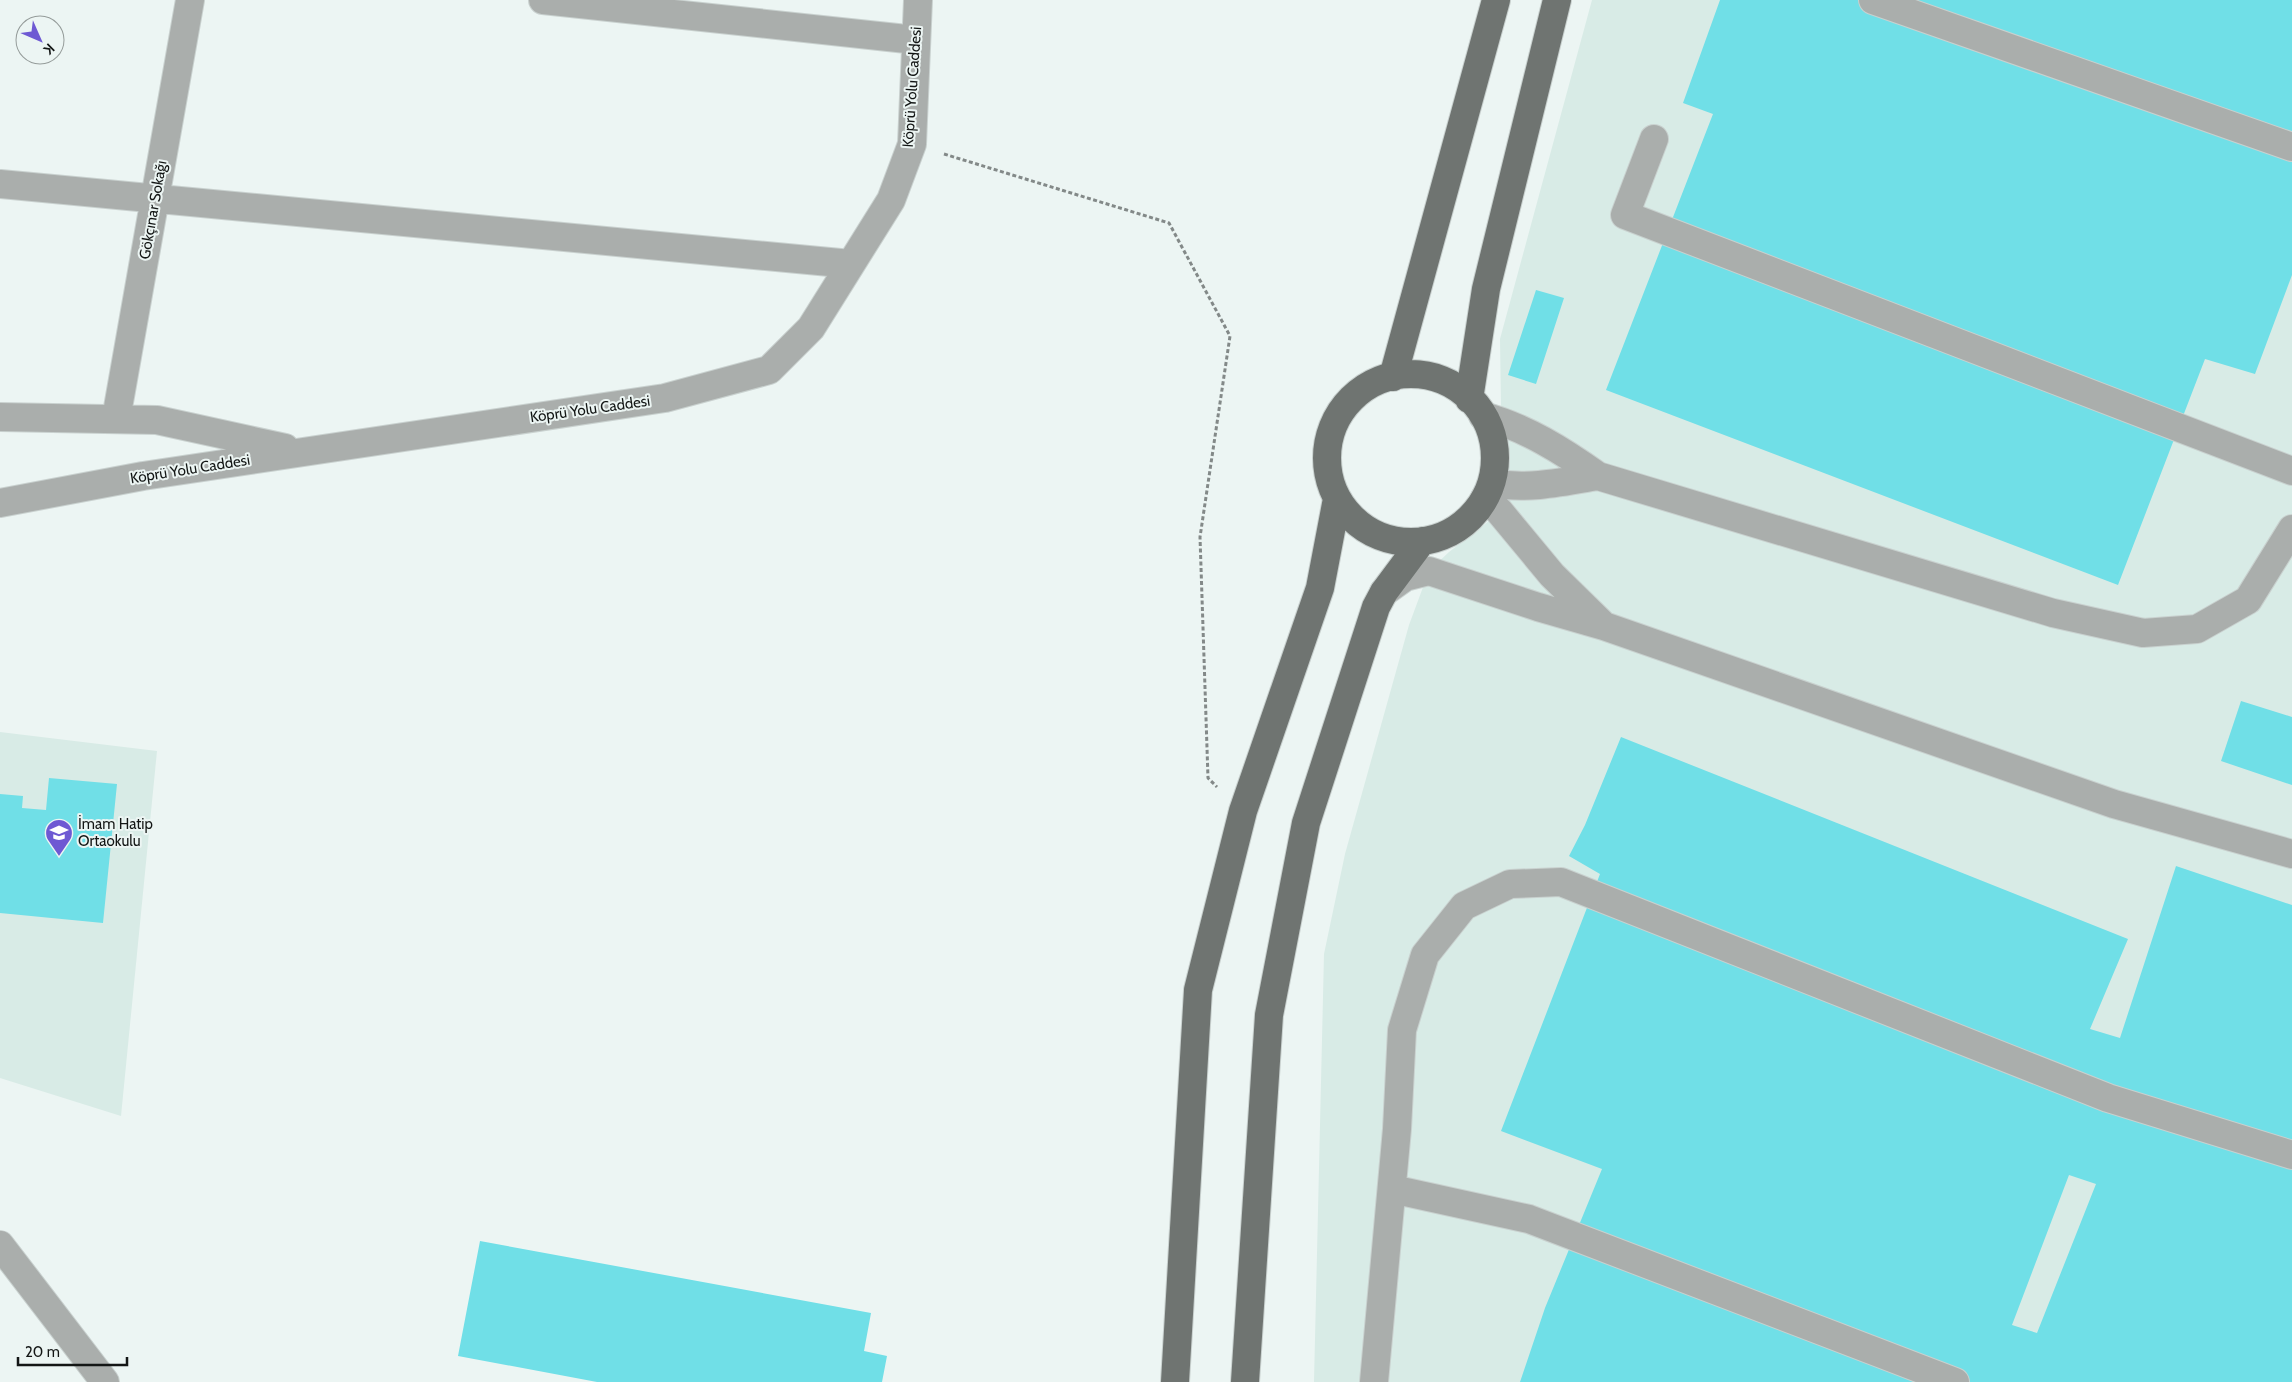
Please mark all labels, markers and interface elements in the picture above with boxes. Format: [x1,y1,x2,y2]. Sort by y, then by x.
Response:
north arrow [15,15,65,65]
street label: Köprü Yolu Caddesi [899,26,925,148]
text: K [40,40,59,59]
street label: Gökçınar Sokağı [135,159,171,261]
street label: Köprü Yolu Caddesi [529,392,651,426]
street label: Köprü Yolu Caddesi [129,451,251,487]
place label: İmam Hatip Ortaokulu [78,814,153,850]
school or university icon: İmam Hatip Ortaokulu [44,818,74,857]
scale bar [18,1334,126,1366]
text: 20 m [25,1343,60,1361]

